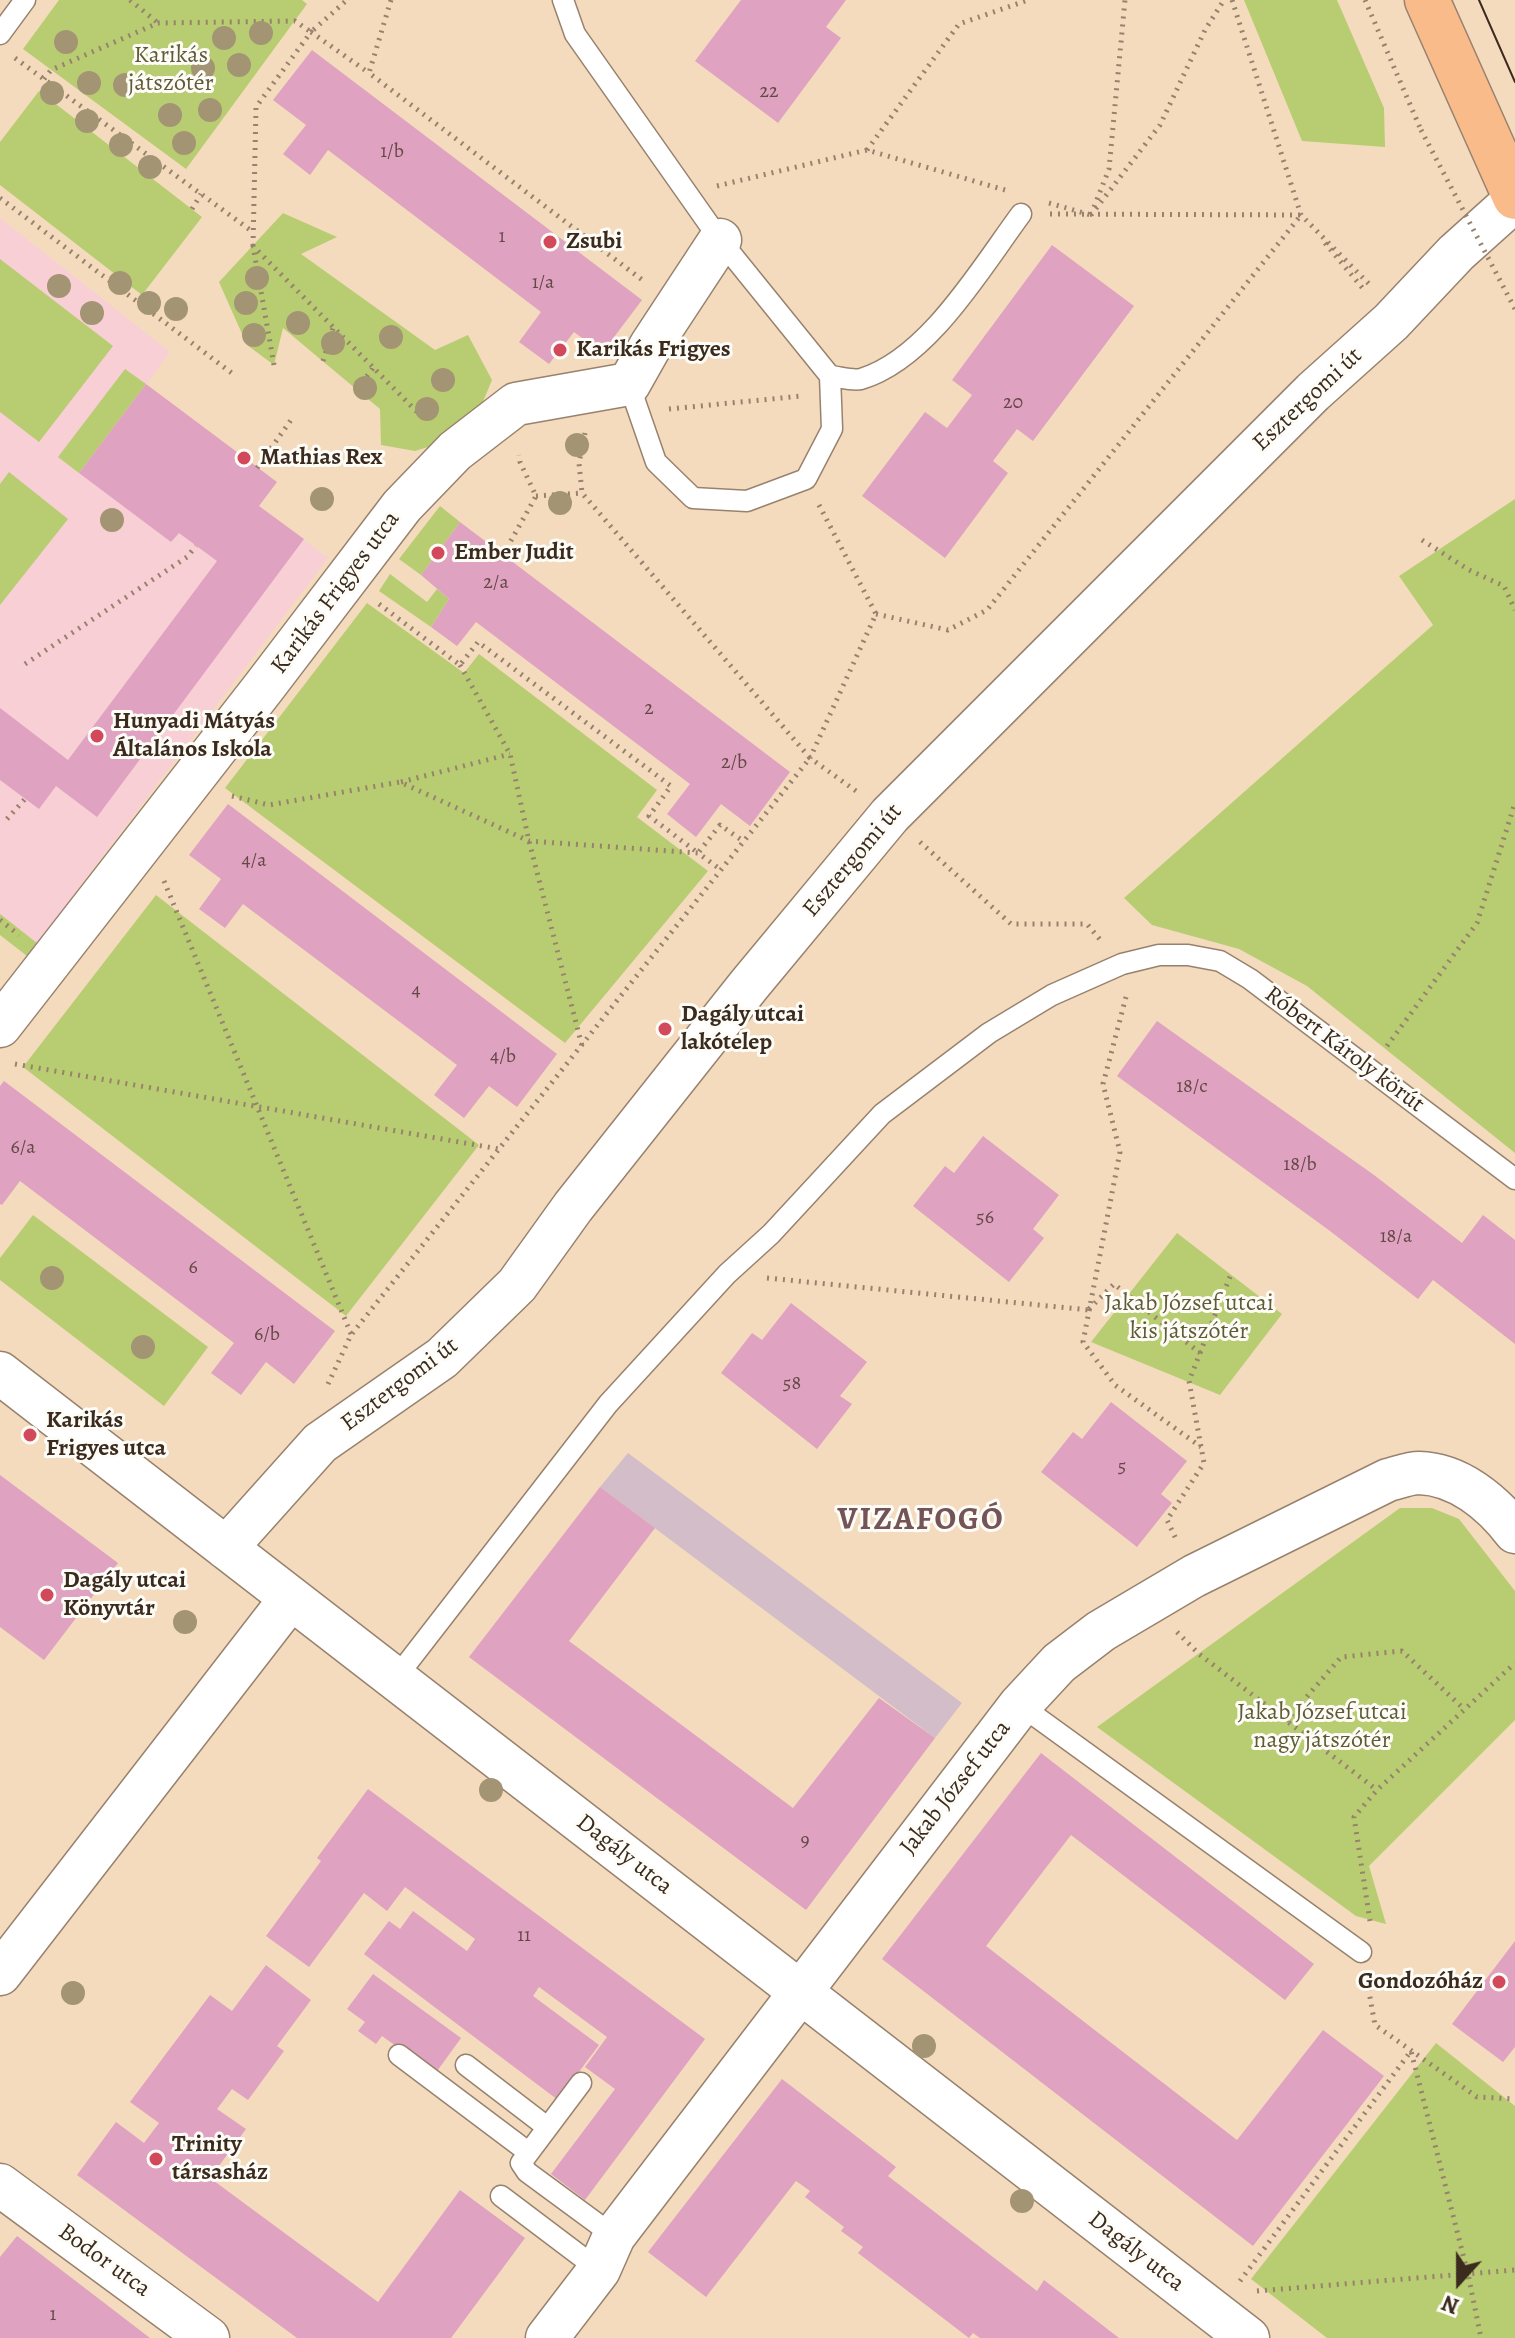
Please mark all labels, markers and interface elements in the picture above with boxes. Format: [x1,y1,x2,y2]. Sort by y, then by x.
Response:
park label: Karikás játszótér [128,42,214,98]
house number: 22 [760,80,778,104]
house number: 1/b [380,140,404,164]
house number: 1 [499,225,505,249]
place label: Zsubi [566,228,622,256]
marker: Zsubi [541,233,559,251]
house number: 1/a [532,271,554,295]
place label: Karikás Frigyes [576,336,731,364]
marker: Karikás Frigyes [551,341,569,359]
street label: Esztergomi út [1247,342,1369,458]
house number: 20 [1003,391,1023,415]
place label: Mathias Rex [260,444,382,472]
marker: Mathias Rex [235,449,253,467]
street label: Karikás Frigyes utca [265,506,407,680]
place label: Ember Judit [454,539,574,567]
marker: Ember Judit [429,544,447,562]
house number: 2/a [483,571,509,595]
house number: 2 [644,697,654,721]
place label: Hunyadi Mátyás Általános Iskola [113,708,275,764]
marker: Hunyadi Mátyás Általános Iskola [88,727,106,745]
house number: 2/b [721,751,747,775]
street label: Esztergomi út [797,798,909,924]
house number: 4/a [242,849,266,873]
house number: 4 [411,979,421,1003]
street label: Róbert Károly körút [1258,981,1430,1119]
place label: Dagály utcai lakótelep [681,1001,804,1057]
marker: Dagály utcai lakótelep [656,1020,674,1038]
house number: 4/b [490,1045,516,1069]
house number: 18/c [1176,1075,1208,1099]
house number: 6/a [10,1136,36,1160]
house number: 18/b [1283,1153,1317,1177]
house number: 56 [976,1206,994,1230]
house number: 18/a [1380,1225,1412,1249]
house number: 6 [188,1256,198,1280]
park label: Jakab József utcai kis játszótér [1104,1290,1274,1346]
house number: 6/b [254,1323,280,1347]
street label: Esztergomi út [336,1332,464,1438]
house number: 58 [783,1372,801,1396]
place label: Karikás Frigyes utca [46,1407,166,1463]
marker: Karikás Frigyes utca [21,1426,39,1444]
house number: 5 [1118,1455,1126,1479]
district label: VIZAFOGÓ [837,1502,1005,1540]
place label: Dagály utcai Könyvtár [63,1567,186,1623]
marker: Dagály utcai Könyvtár [38,1586,56,1604]
park label: Jakab József utcai nagy játszótér [1237,1699,1407,1755]
street label: Jakab József utca [895,1715,1017,1861]
street label: Dagály utca [570,1808,678,1902]
house number: 9 [800,1829,810,1853]
house number: 11 [517,1924,531,1948]
place label: Gondozóház [1358,1968,1483,1996]
marker: Gondozóház [1490,1973,1508,1991]
place label: Trinity társasház [172,2131,268,2187]
marker: Trinity társasház [147,2150,165,2168]
street label: Dagály utca [1082,2205,1190,2299]
street label: Bodor utca [52,2218,156,2304]
north arrow [1419,2242,1499,2322]
text: N [1438,2288,1463,2321]
house number: 1 [50,2303,56,2327]

